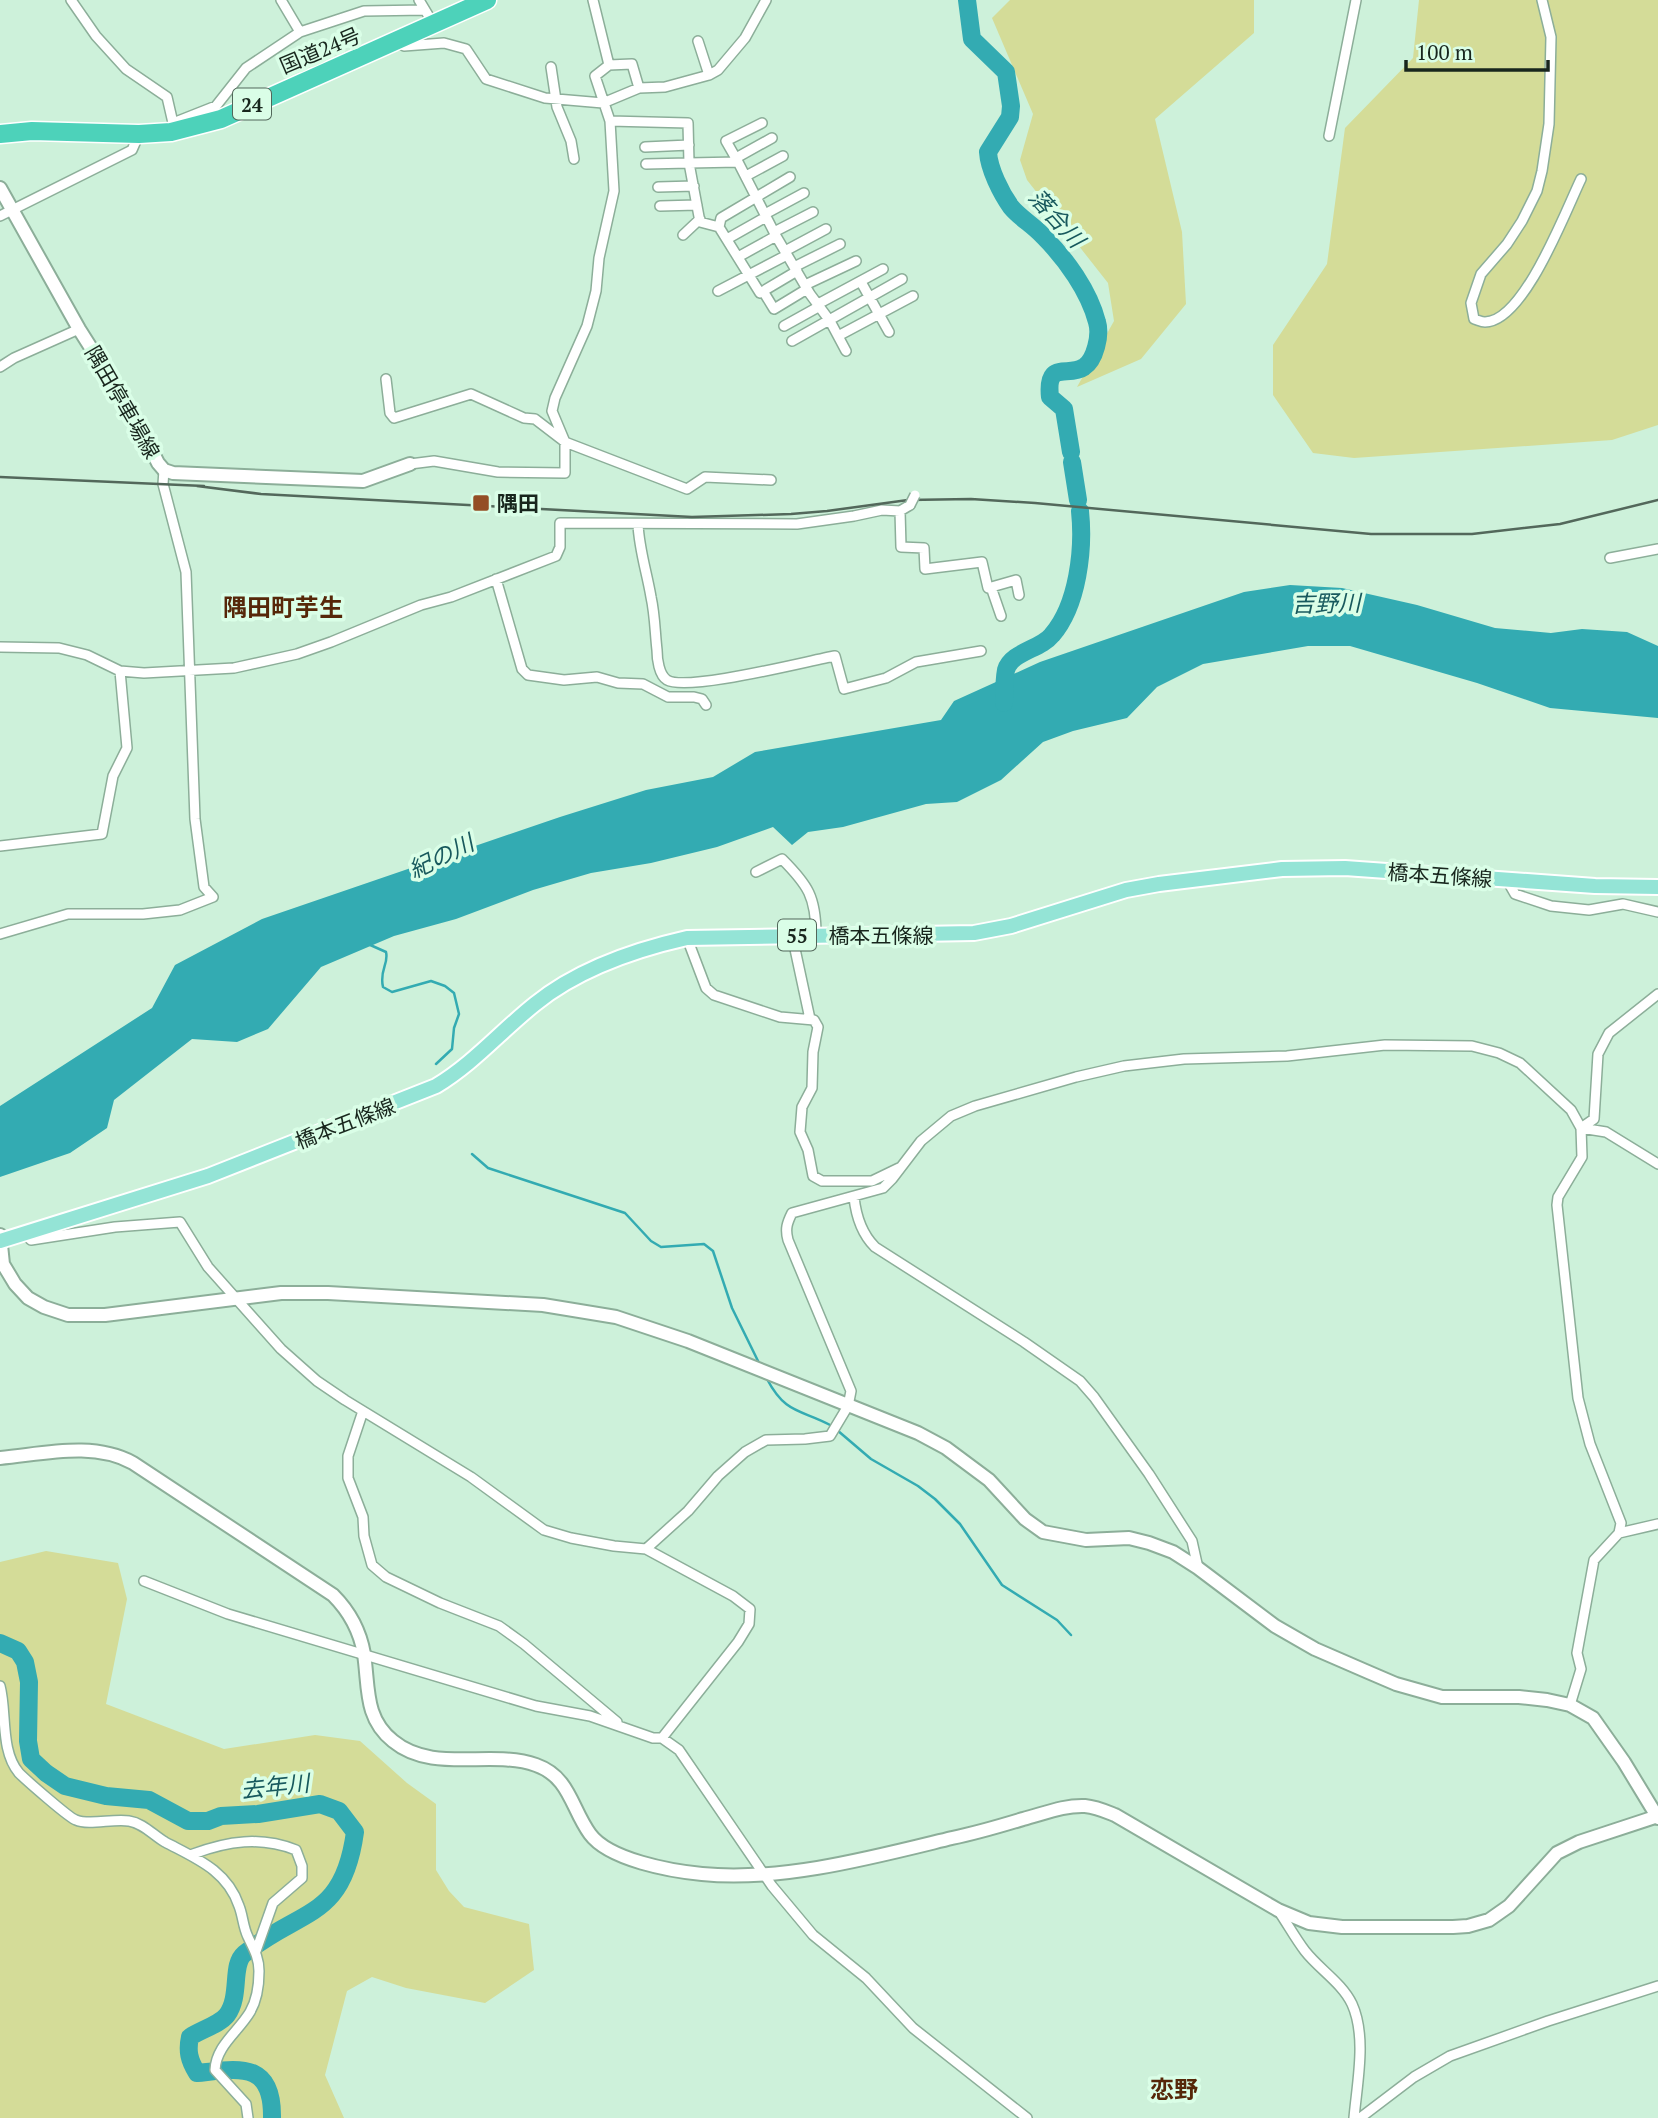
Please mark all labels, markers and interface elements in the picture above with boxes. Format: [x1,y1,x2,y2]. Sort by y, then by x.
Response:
street label: 国道24号 [275,20,365,80]
scale bar [1406,28,1548,72]
text: 100 m [1416,38,1473,66]
road number: 24 [233,88,271,120]
water label: 落合川 [1022,182,1094,256]
street label: 隅田停車場線 [79,340,167,464]
place label: 隅田 [497,489,539,517]
marker: 隅田 [471,493,491,513]
water label: 吉野川 [1291,587,1364,619]
district label: 隅田町芋生 [223,591,343,623]
water label: 紀の川 [403,826,481,885]
street label: 橋本五條線 [1387,857,1493,893]
road number: 55 [778,920,816,951]
street label: 橋本五條線 [829,921,934,949]
street label: 橋本五條線 [291,1091,399,1155]
water label: 去年川 [239,1767,314,1805]
district label: 恋野 [1150,2073,1198,2105]

